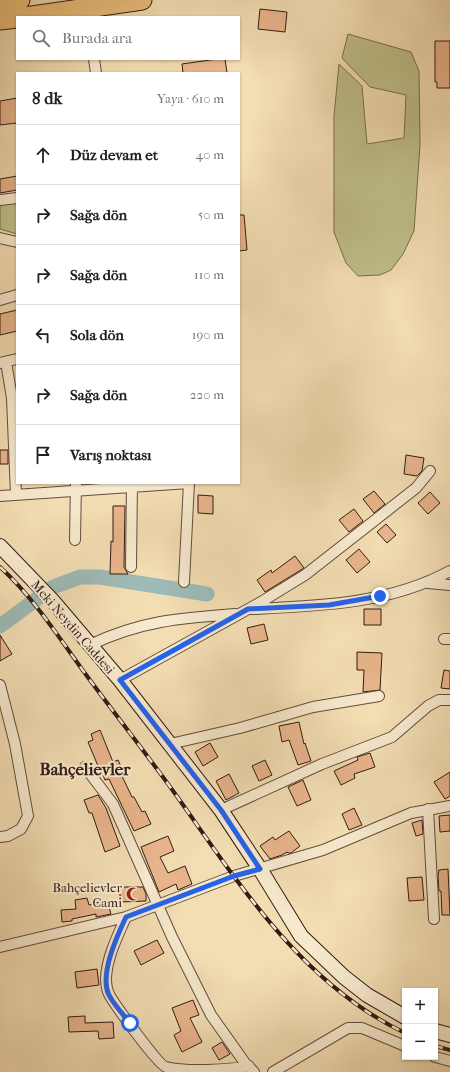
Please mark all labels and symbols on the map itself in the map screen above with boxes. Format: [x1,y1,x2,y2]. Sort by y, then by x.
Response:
street label: Meki Neydin Caddesi [28,577,118,677]
route end [371,587,389,605]
district label: Bahçelievler [40,759,131,780]
place label: Bahçelievler Cami [53,880,122,910]
mosque icon: Bahçelievler Cami [125,886,141,902]
route start [121,1014,139,1032]

